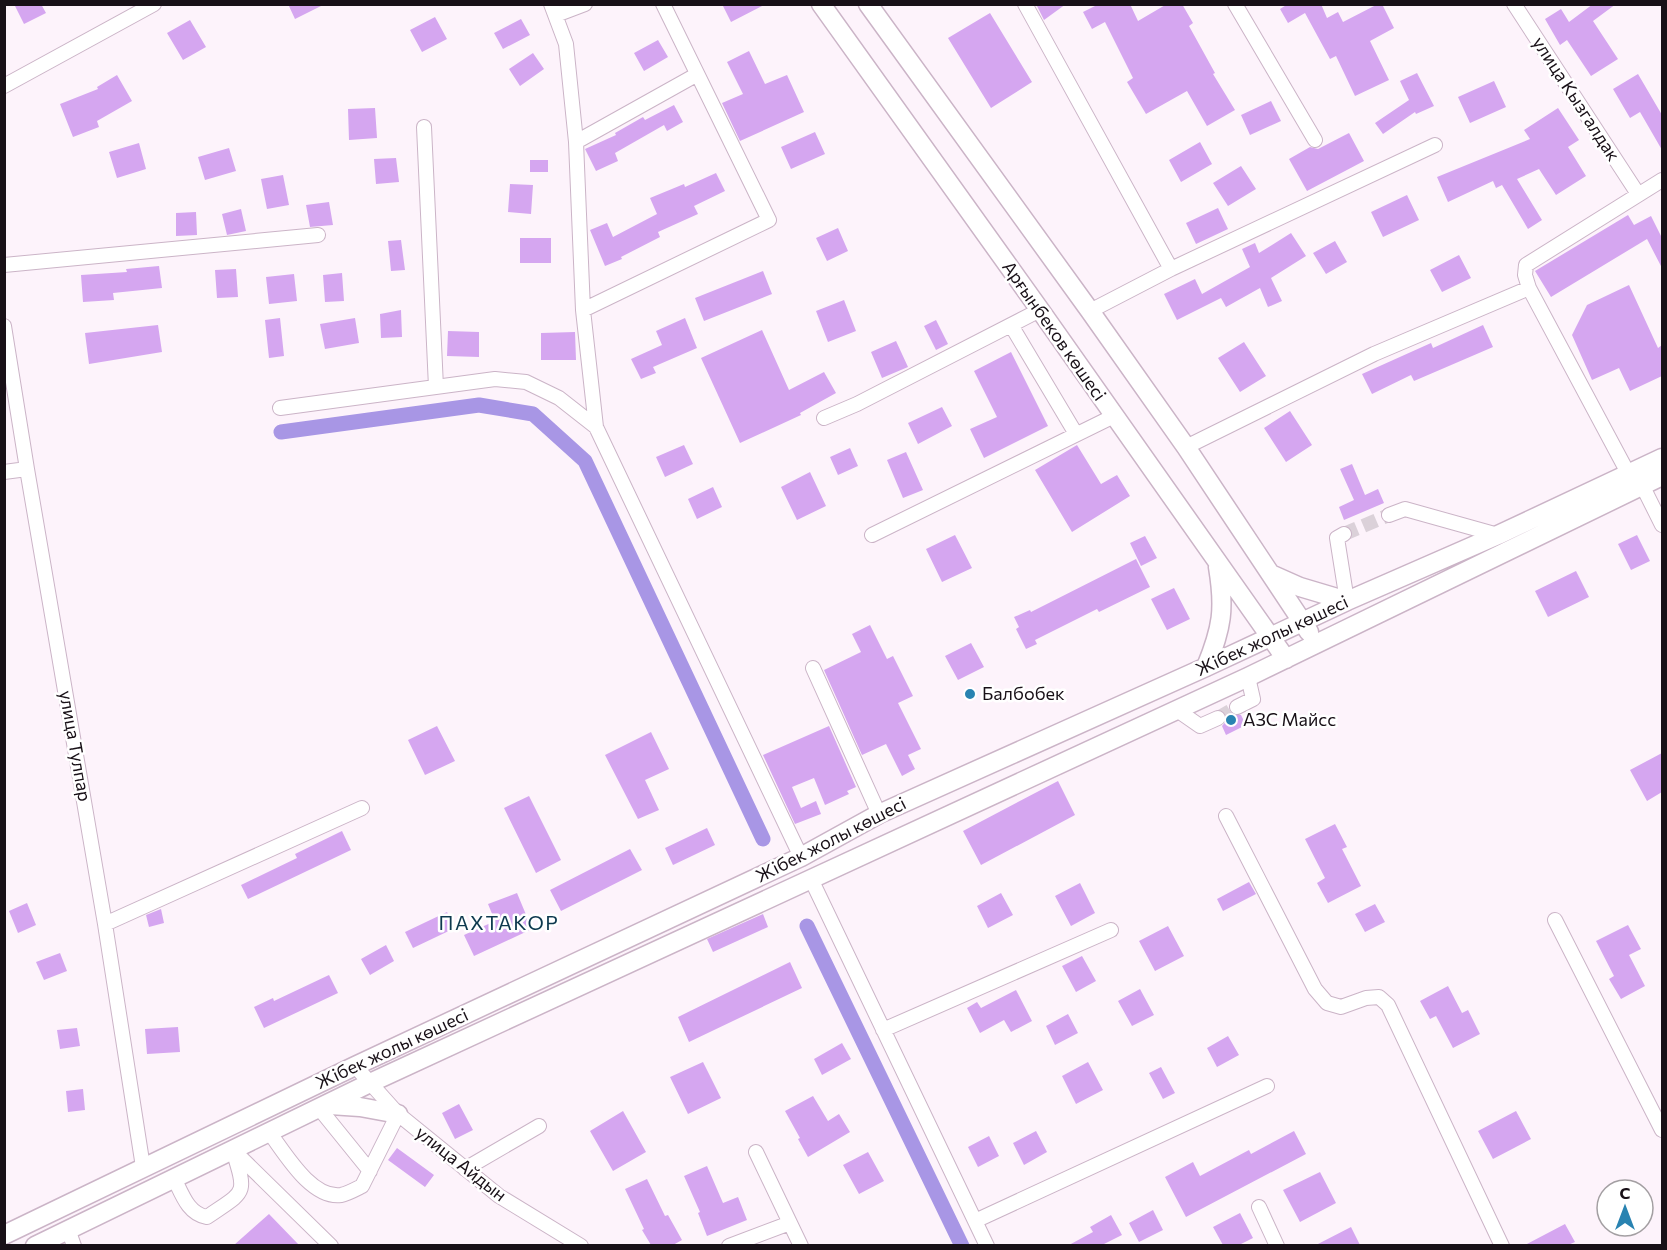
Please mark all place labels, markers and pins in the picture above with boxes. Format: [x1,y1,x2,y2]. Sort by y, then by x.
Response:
place label: Балбобек [982,682,1065,704]
marker: Балбобек [963,687,977,701]
place label: АЗС Майсс [1243,708,1336,730]
marker: АЗС Майсс [1224,713,1238,727]

